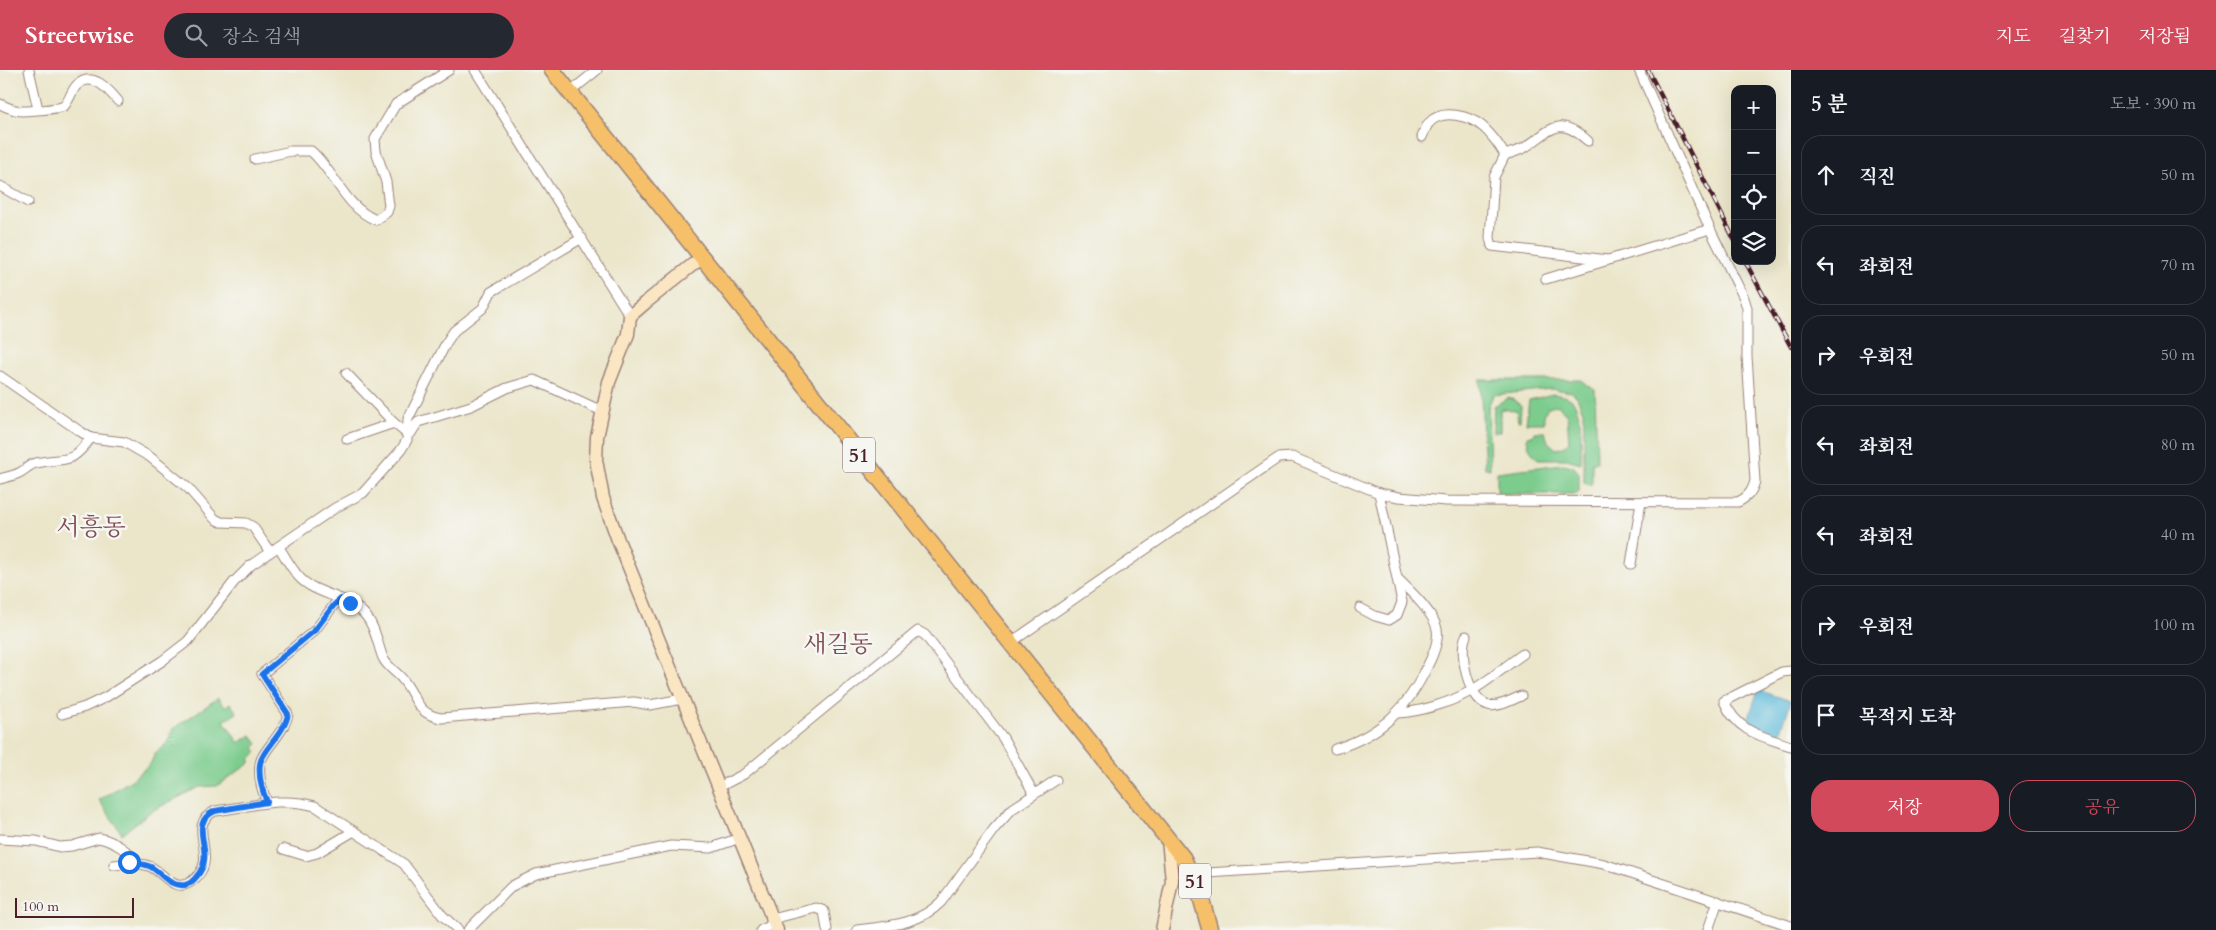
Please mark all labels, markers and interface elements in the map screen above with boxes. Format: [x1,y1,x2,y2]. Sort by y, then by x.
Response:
search box [164,13,514,58]
text: Streetwise [25,19,134,52]
icon: search [182,21,210,49]
text: 장소 검색 [222,24,301,50]
text: 지도 [1996,24,2031,49]
text: 길찾기 [2059,24,2111,49]
text: 저장됨 [2139,24,2191,49]
map controls [1731,85,1776,265]
button: + [1731,85,1776,130]
text: 5 분 [1811,90,1848,119]
text: 도보 · 390 m [2110,93,2196,115]
button: − [1731,130,1776,175]
icon: ahead [1812,161,1840,189]
text: 직진 [1859,164,1896,190]
text: 50 m [2161,164,2195,186]
button: locate [1731,175,1776,220]
button: layers [1731,220,1776,265]
icon: left [1812,251,1840,279]
text: 좌회전 [1859,254,1914,280]
text: 70 m [2161,254,2195,276]
icon: right [1812,341,1840,369]
text: 우회전 [1859,344,1914,370]
text: 50 m [2161,344,2195,366]
icon: left [1812,431,1840,459]
text: 좌회전 [1859,434,1914,460]
text: 80 m [2161,434,2195,456]
road number: 51 [843,438,875,472]
district label: 서흥동 [56,511,126,544]
icon: left [1812,521,1840,549]
text: 좌회전 [1859,524,1914,550]
text: 40 m [2161,524,2195,546]
route end [339,592,362,615]
icon: right [1812,611,1840,639]
text: 우회전 [1859,614,1914,640]
text: 100 m [2153,614,2195,636]
district label: 새길동 [803,628,873,661]
icon: arrive [1812,701,1840,729]
text: 목적지 도착 [1859,704,1956,730]
button: 저장 [1811,780,1999,832]
button: 공유 [2009,780,2196,832]
route start [118,851,141,874]
road number: 51 [1179,864,1211,898]
scale bar [15,895,134,918]
text: 100 m [22,897,59,916]

